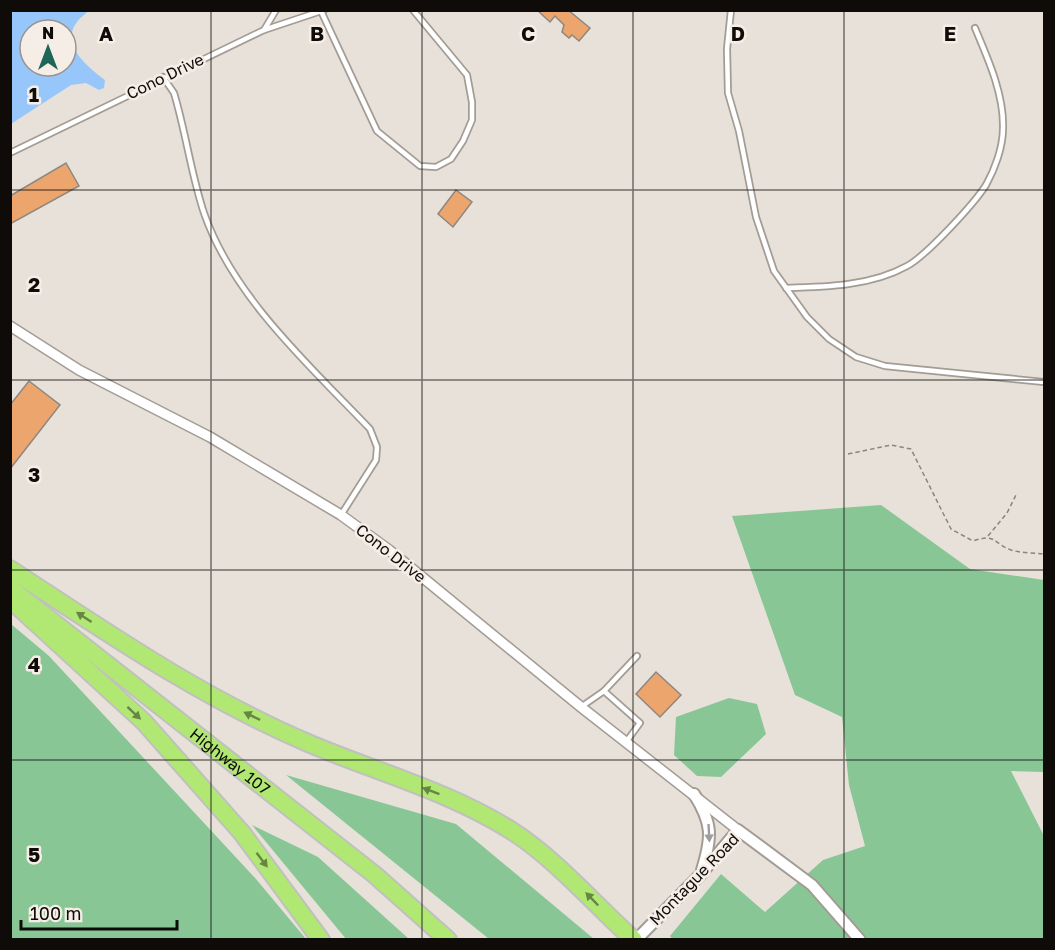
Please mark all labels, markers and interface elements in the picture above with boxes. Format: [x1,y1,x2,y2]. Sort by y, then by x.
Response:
north arrow [18,18,78,78]
text: A [99,21,113,45]
text: B [310,21,324,45]
text: C [521,21,535,45]
text: D [731,21,745,45]
text: E [944,21,956,45]
text: N [42,23,54,43]
street label: Cono Drive [123,49,207,103]
text: 1 [29,82,39,106]
text: 2 [28,272,40,296]
text: 3 [28,462,40,486]
street label: Cono Drive [352,519,430,587]
one-way arrow [76,612,92,623]
text: 4 [28,652,40,676]
one-way arrow [126,706,141,719]
one-way arrow [243,711,260,720]
street label: Highway 107 [186,723,274,799]
one-way arrow [422,786,440,796]
one-way arrow [704,823,714,842]
street label: Montague Road [645,829,743,929]
text: 5 [28,842,40,866]
one-way arrow [256,852,268,868]
scale bar [21,893,177,931]
one-way arrow [585,893,599,907]
text: 100 m [30,902,81,924]

